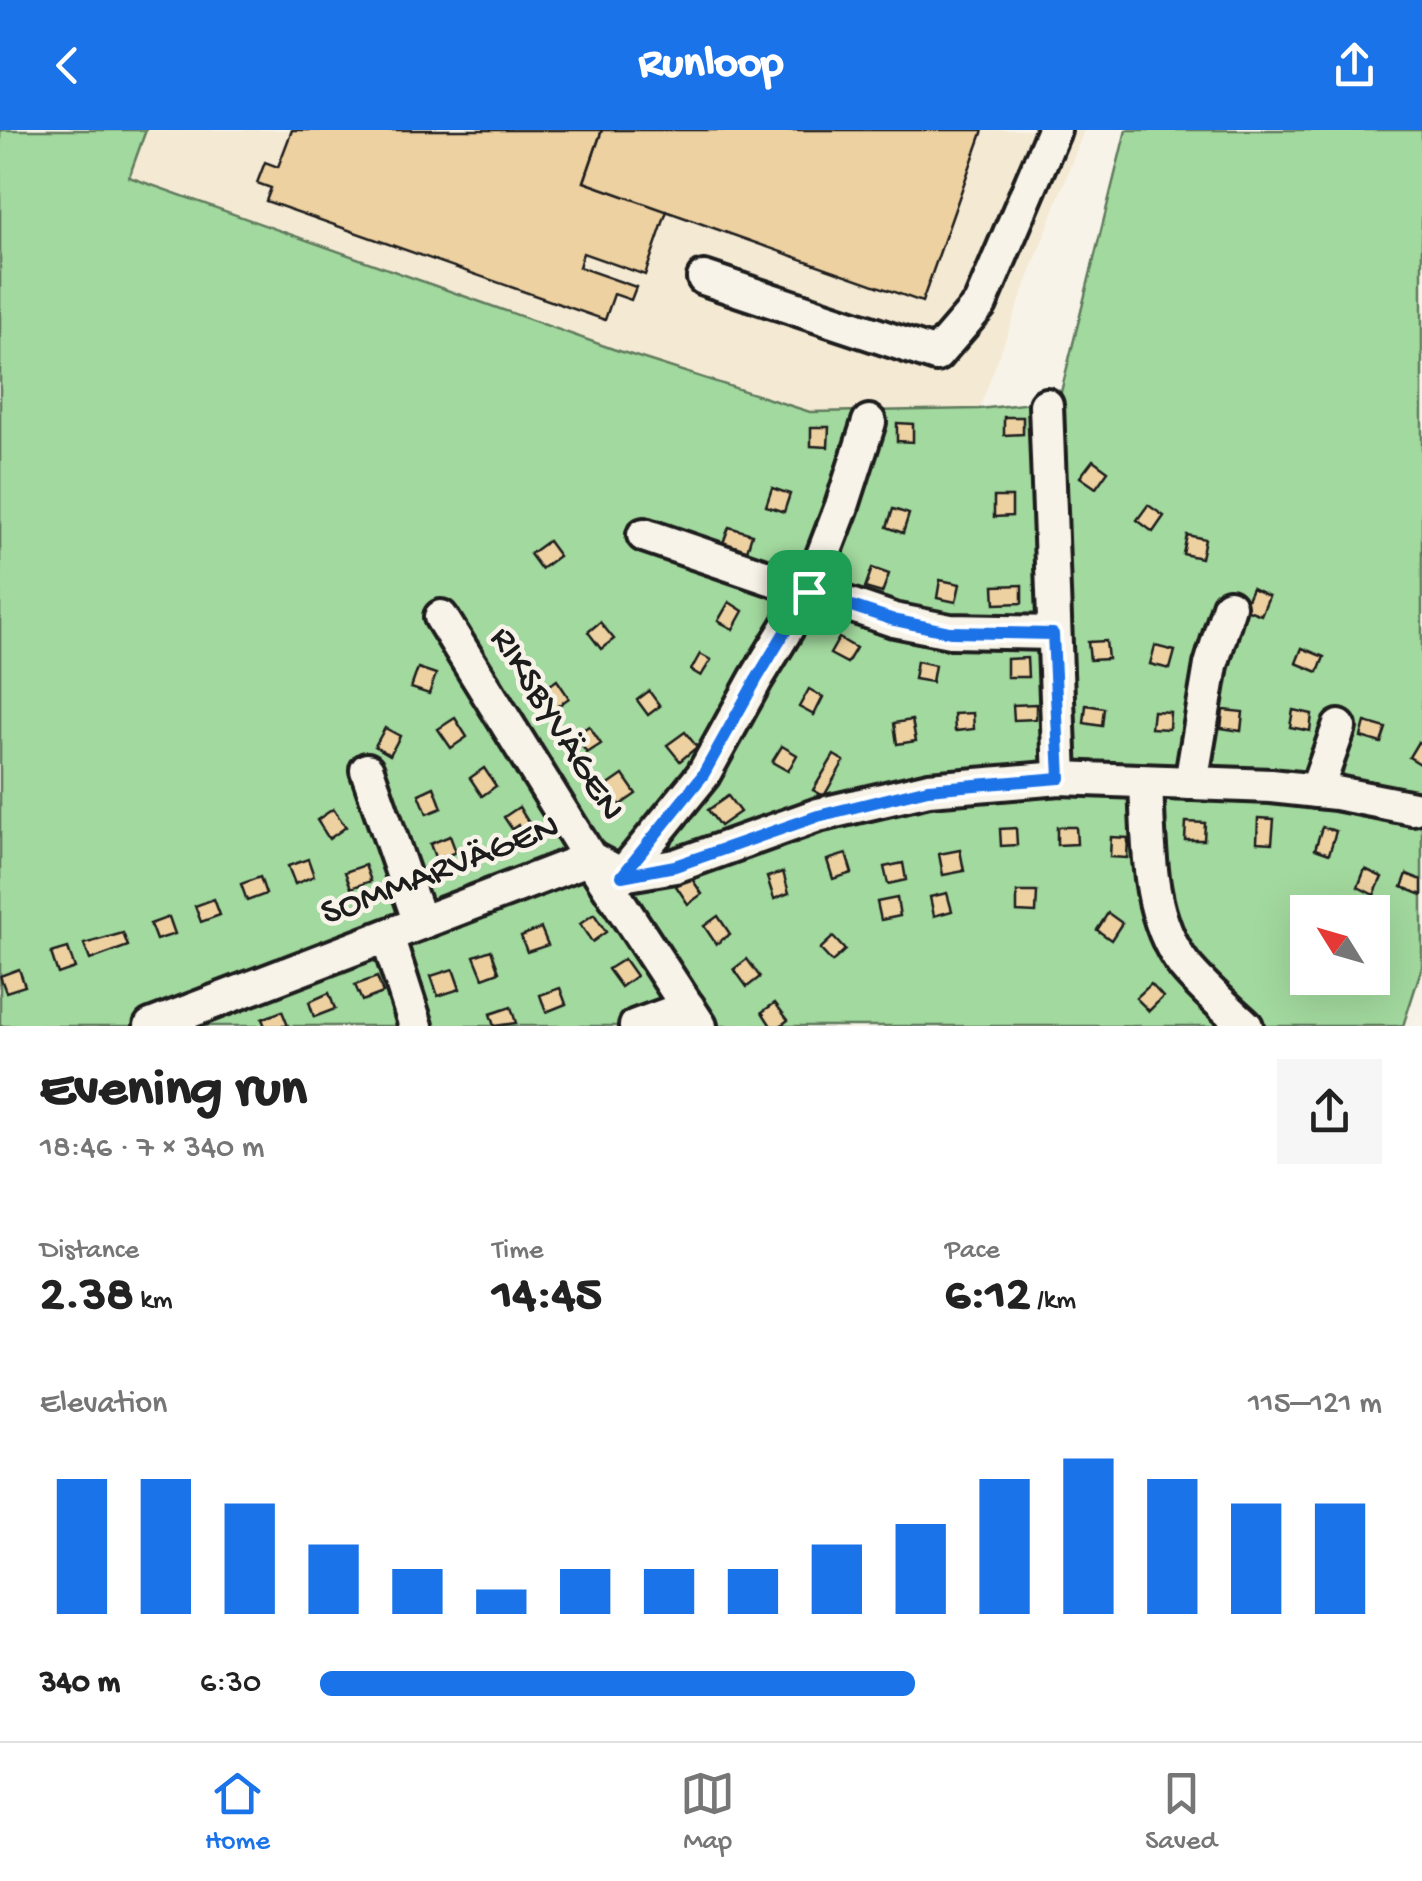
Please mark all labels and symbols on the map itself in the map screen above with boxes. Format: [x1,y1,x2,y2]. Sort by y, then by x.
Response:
pin [767,550,852,635]
street label: RIKSBYVÄGEN [478,620,632,830]
street label: SOMMARVÄGEN [316,806,566,938]
north arrow [1290,895,1390,995]

